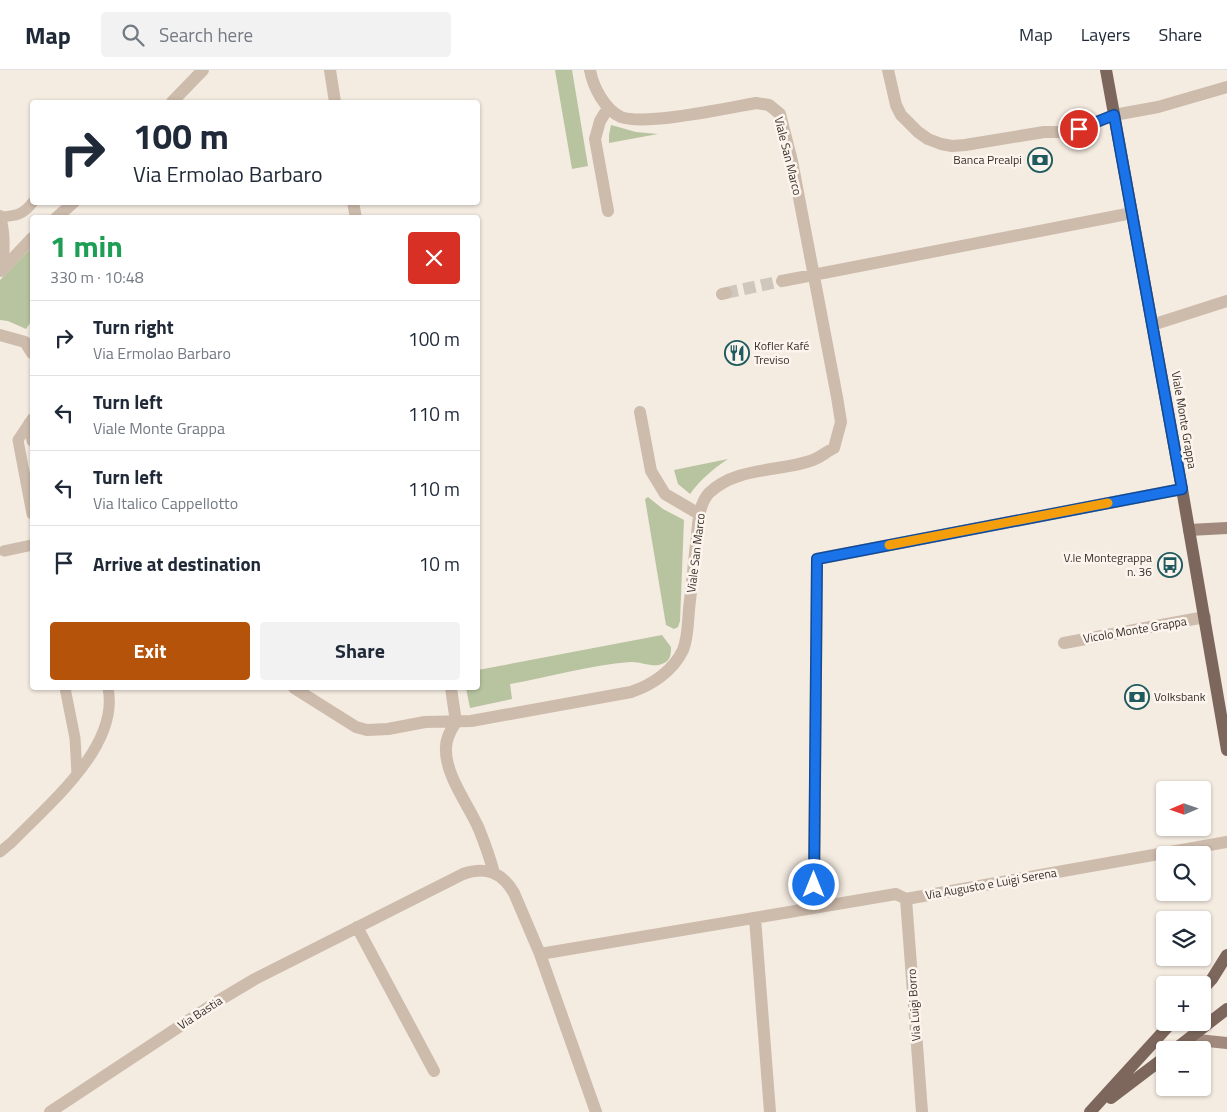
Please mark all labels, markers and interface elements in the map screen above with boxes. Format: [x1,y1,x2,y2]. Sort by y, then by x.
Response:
search box [101,12,451,57]
text: Map [25,17,71,53]
text: Search here [159,20,253,49]
icon: search [119,21,147,49]
text: Map [1019,21,1053,48]
text: Layers [1081,21,1130,48]
text: Share [1158,21,1202,48]
pin [1058,108,1100,150]
text: 100 m [133,109,229,163]
street label: Viale San Marco [770,115,807,197]
icon: arrive [1065,115,1093,143]
icon: right [50,120,115,185]
bank icon: Banca Prealpi [1027,147,1053,173]
place label: Banca Prealpi [953,150,1022,169]
text: Via Ermolao Barbaro [133,157,323,191]
text: 1 min [50,223,123,269]
button: close [408,232,460,284]
text: 330 m · 10:48 [50,265,144,289]
text: Turn right [93,312,174,341]
icon: right [50,324,78,352]
text: 100 m [408,324,460,353]
place label: Kofler Kafé Treviso [754,336,809,369]
restaurant icon: Kofler Kafé Treviso [724,340,750,366]
text: Via Ermolao Barbaro [93,341,231,365]
street label: Viale Monte Grappa [1167,370,1202,470]
text: Turn left [93,387,163,416]
icon: left [50,399,78,427]
text: 110 m [408,399,460,428]
text: Viale Monte Grappa [93,416,225,440]
text: Turn left [93,462,163,491]
icon: left [50,474,78,502]
text: 110 m [408,474,460,503]
text: Via Italico Cappellotto [93,491,238,515]
street label: Viale San Marco [681,512,710,594]
place label: V.le Montegrappa n. 36 [1064,548,1152,581]
icon: arrive [50,549,78,577]
text: Arrive at destination [93,549,261,578]
text: 10 m [419,549,460,578]
bus stop icon: V.le Montegrappa n. 36 [1157,552,1183,578]
street label: Vicolo Monte Grappa [1082,611,1188,648]
button: Exit [50,622,250,680]
button: Share [260,622,460,680]
bank icon: Volksbank [1124,684,1150,710]
place label: Volksbank [1154,687,1206,706]
north arrow [1156,781,1211,836]
map controls [1156,781,1211,1096]
button: search [1156,846,1211,901]
position arrow [787,858,839,910]
street label: Via Augusto e Luigi Serena [924,863,1058,904]
button: layers [1156,911,1211,966]
street label: Via Luigi Borro [901,968,926,1042]
button: + [1156,976,1211,1031]
street label: Via Bastia [174,991,226,1034]
button: − [1156,1041,1211,1096]

